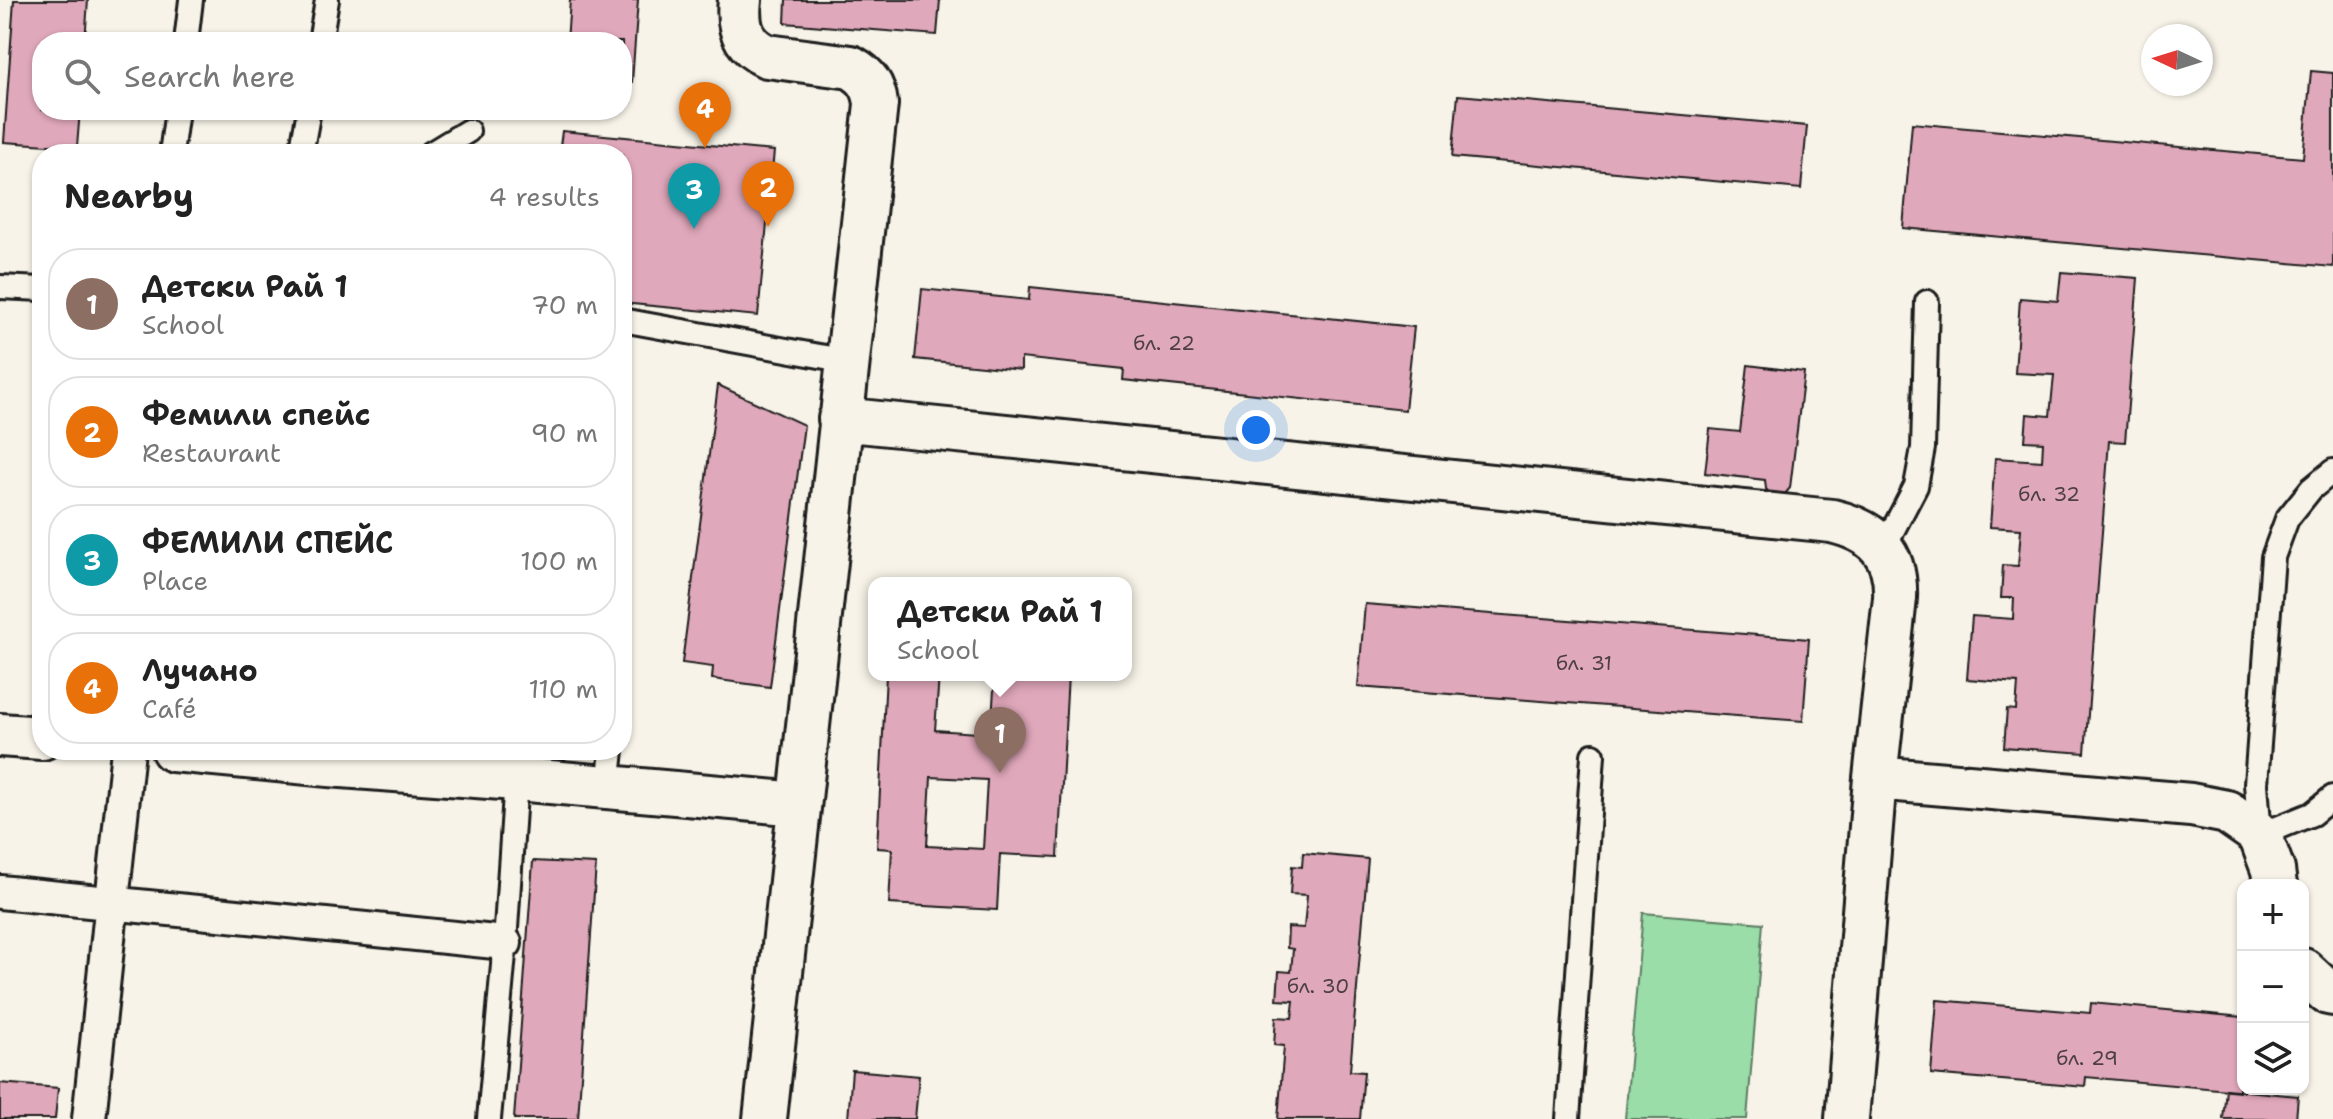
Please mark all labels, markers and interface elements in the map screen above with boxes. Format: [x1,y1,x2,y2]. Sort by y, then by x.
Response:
north arrow [2141,24,2213,96]
search box [32,32,632,120]
icon: search [60,54,104,98]
text: Search here [124,56,295,97]
pin: 4 [679,82,731,148]
pin: 2 [742,161,794,227]
pin: 3 [668,163,720,229]
text: Nearby [64,173,194,219]
text: 4 results [488,179,600,214]
text: Детски Рай 1 [142,266,348,307]
text: 1 [86,287,98,322]
text: 70 m [531,287,598,322]
text: School [142,307,224,342]
house number: бл. 22 [1133,330,1195,356]
text: Фемили спейс [142,394,371,435]
your location [1236,410,1276,450]
text: 2 [83,415,101,450]
text: 90 m [531,415,598,450]
text: Restaurant [142,435,281,470]
house number: бл. 32 [2018,481,2080,507]
text: ФЕМИЛИ СПЕЙС [142,522,393,563]
text: 3 [83,543,101,578]
text: 100 m [520,543,598,578]
text: Place [142,563,208,598]
popup [868,577,1132,681]
text: Детски Рай 1 [897,591,1103,632]
text: School [897,632,979,667]
text: Лучано [142,650,258,691]
house number: бл. 31 [1556,650,1612,676]
text: 4 [83,671,101,706]
text: 110 m [528,671,598,706]
text: Café [142,691,197,726]
pin: 1 [974,707,1026,773]
map controls [2237,879,2309,1095]
button: + [2237,879,2309,951]
button: − [2237,951,2309,1023]
house number: бл. 30 [1287,973,1349,999]
button: layers [2237,1023,2309,1095]
house number: бл. 29 [2056,1045,2118,1071]

